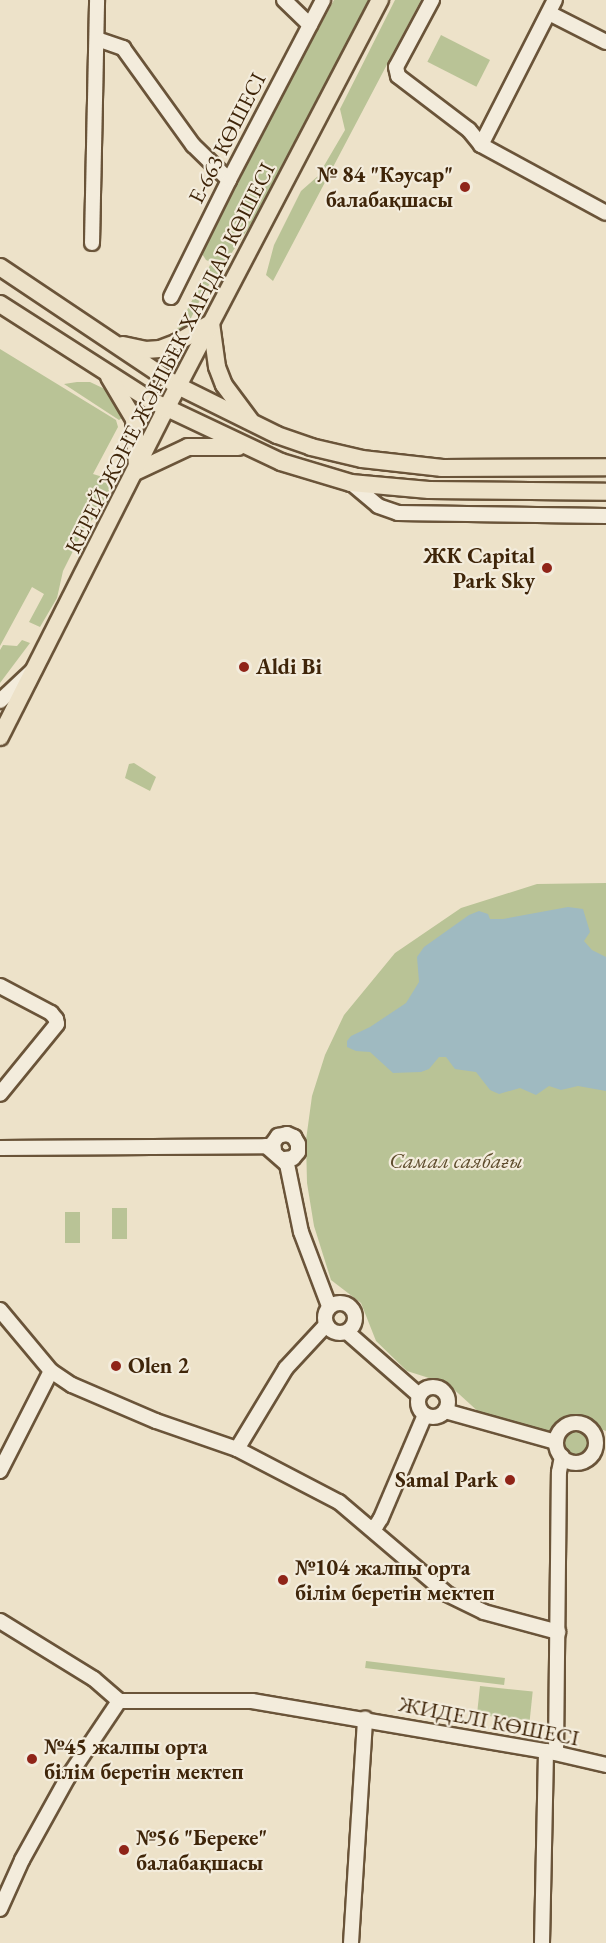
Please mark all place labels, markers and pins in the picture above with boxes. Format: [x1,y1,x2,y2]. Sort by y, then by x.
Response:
place label: № 84 "Кәусар" балабақшасы [317,161,453,212]
marker: № 84 "Кәусар" балабақшасы [458,180,472,194]
place label: ЖК Capital Park Sky [424,542,535,594]
marker: ЖК Capital Park Sky [540,561,554,575]
place label: Aldi Bi [256,654,322,680]
marker: Aldi Bi [237,660,251,674]
place label: Olen 2 [128,1353,189,1379]
marker: Olen 2 [109,1359,123,1373]
place label: Samal Park [395,1467,498,1493]
marker: Samal Park [503,1473,517,1487]
place label: №104 жалпы орта білім беретін мектеп [295,1554,495,1606]
marker: №104 жалпы орта білім беретін мектеп [276,1573,290,1587]
place label: №45 жалпы орта білім беретін мектеп [44,1733,244,1784]
marker: №45 жалпы орта білім беретін мектеп [25,1752,39,1766]
place label: №56 "Береке" балабақшасы [136,1824,267,1876]
marker: №56 "Береке" балабақшасы [117,1843,131,1857]

